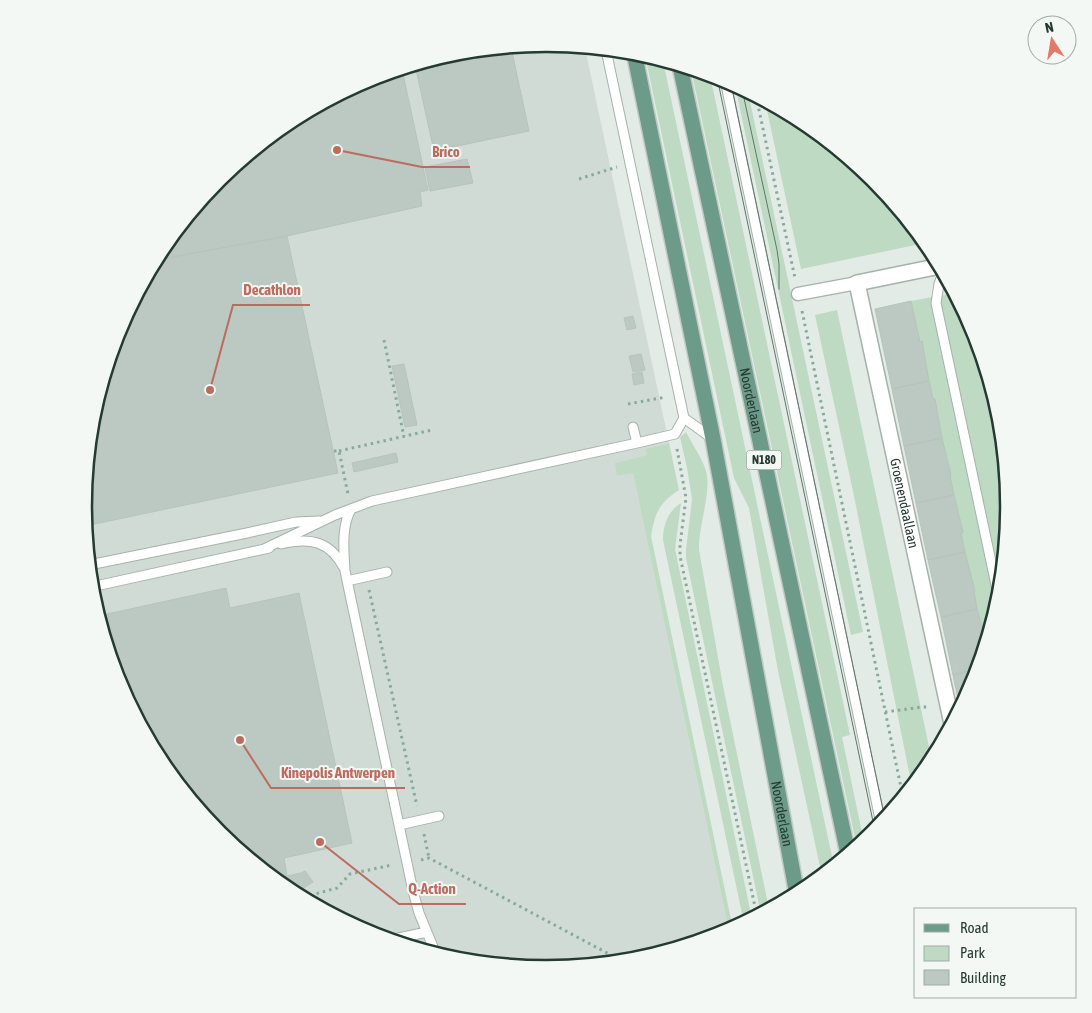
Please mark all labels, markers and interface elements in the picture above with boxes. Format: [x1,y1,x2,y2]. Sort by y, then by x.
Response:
north arrow [1027,15,1077,65]
text: N [1044,19,1055,36]
callout: Brico [422,137,470,167]
text: Brico [432,143,460,160]
callout: Decathlon [233,275,310,305]
text: Decathlon [243,281,301,298]
street label: Noorderlaan [737,366,766,435]
road number: N180 [746,450,782,470]
street label: Groenendaallaan [887,457,922,550]
callout: Kinepolis Antwerpen [271,758,405,788]
text: Kinepolis Antwerpen [281,764,395,781]
street label: Noorderlaan [768,780,796,848]
callout: Q-Action [399,874,466,904]
text: Q-Action [408,880,456,897]
legend [914,908,1077,998]
text: Road [960,919,989,936]
text: Park [960,944,985,961]
text: Building [960,969,1006,986]

